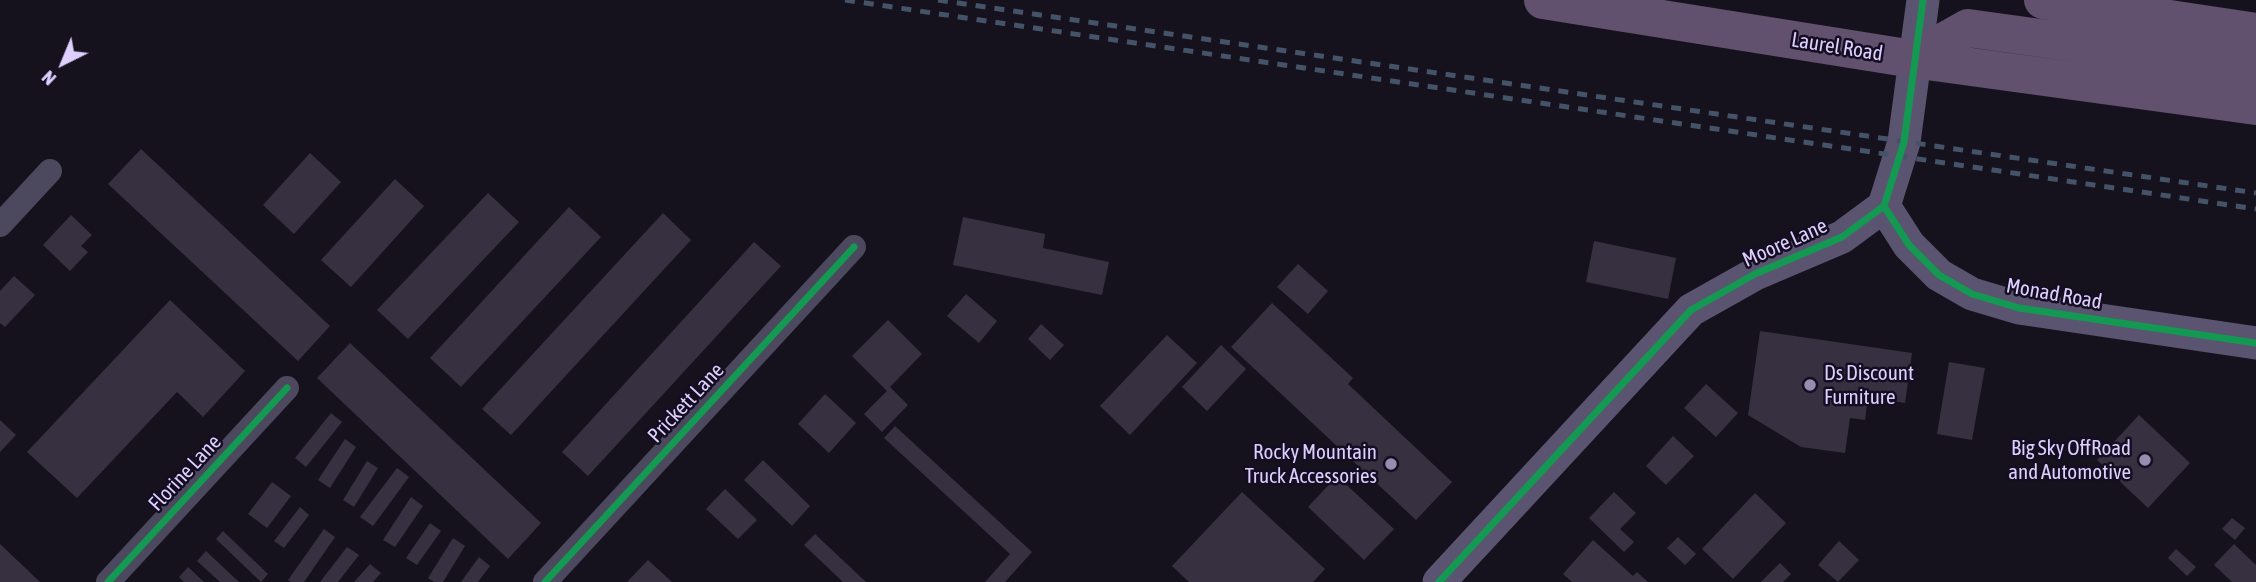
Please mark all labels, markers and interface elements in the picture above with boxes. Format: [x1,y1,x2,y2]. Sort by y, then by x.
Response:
street label: Laurel Road [1789,27,1885,67]
north arrow [28,28,98,98]
text: N [37,66,60,90]
street label: Moore Lane [1739,213,1831,273]
street label: Monad Road [2004,273,2104,315]
street label: Prickett Lane [643,358,729,448]
place label: Ds Discount Furniture [1824,360,1914,410]
marker: Ds Discount Furniture [1802,377,1818,393]
street label: Florine Lane [143,430,227,516]
place label: Big Sky OffRoad and Automotive [2008,435,2131,485]
place label: Rocky Mountain Truck Accessories [1245,439,1377,489]
marker: Big Sky OffRoad and Automotive [2137,452,2153,468]
marker: Rocky Mountain Truck Accessories [1383,456,1399,472]

